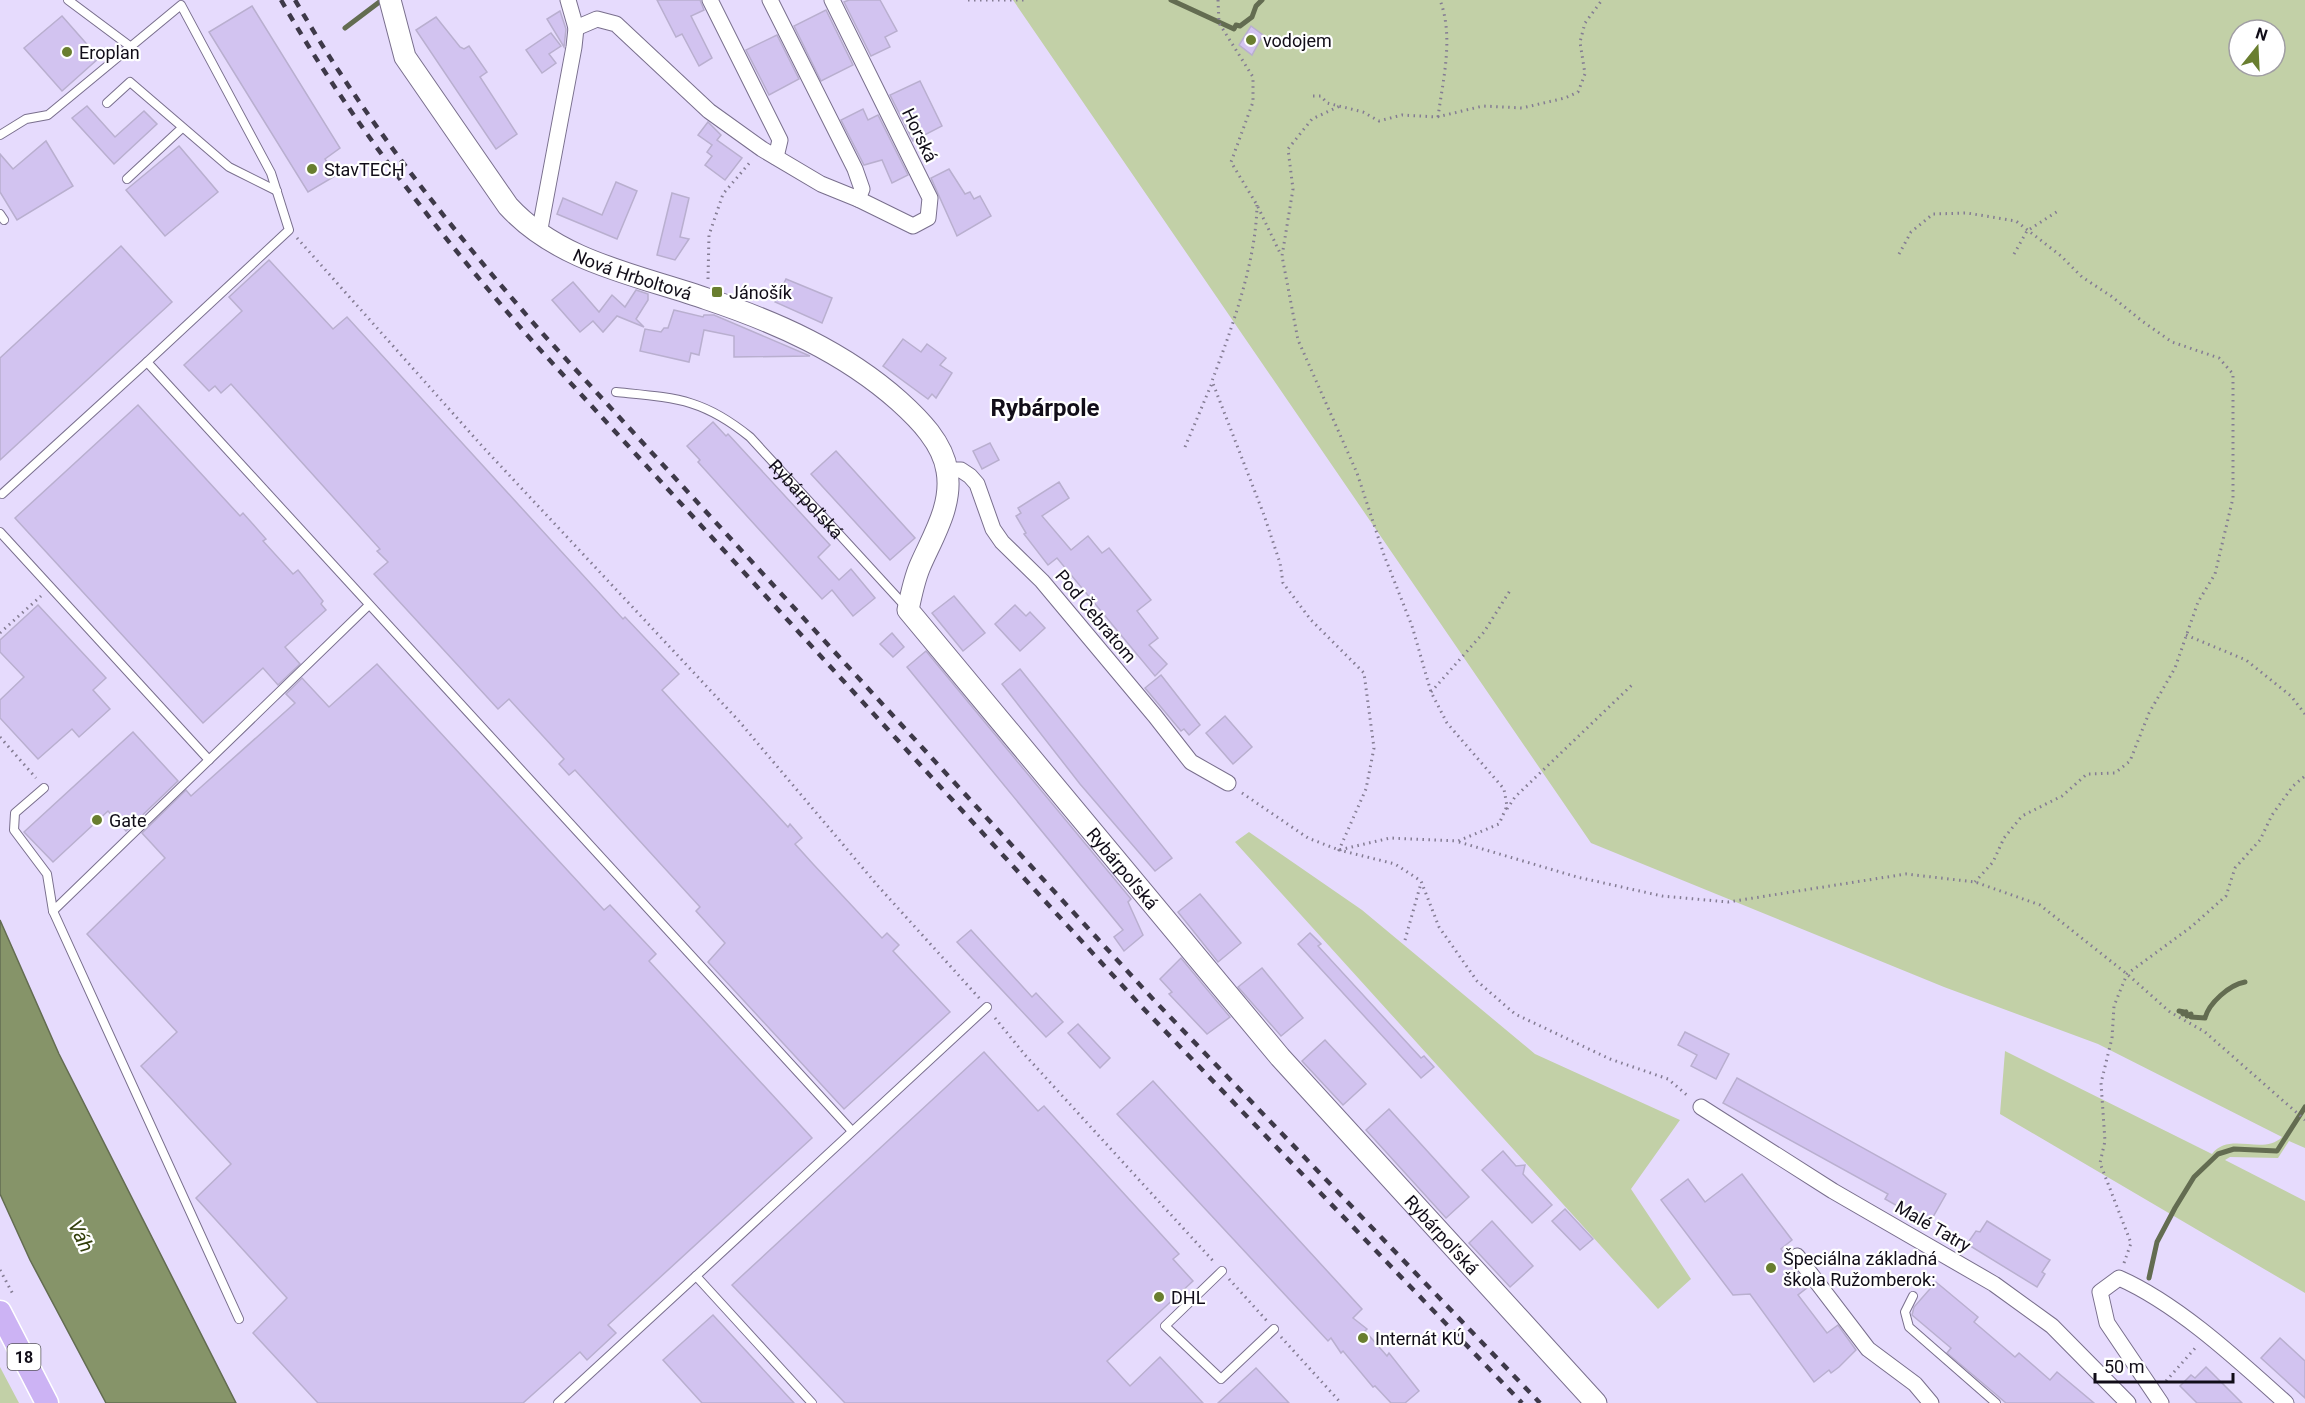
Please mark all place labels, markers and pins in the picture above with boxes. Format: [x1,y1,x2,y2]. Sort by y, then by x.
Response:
place label: vodojem [1263,30,1332,51]
marker: vodojem [1244,33,1258,47]
place label: Eroplan [79,42,140,63]
marker: Eroplan [60,45,74,59]
place label: StavTECH [324,159,404,180]
marker: StavTECH [305,162,319,176]
place label: Jánošík [729,282,793,303]
marker: Jánošík [710,285,724,299]
place label: Gate [109,810,147,831]
marker: Gate [90,813,104,827]
place label: Špeciálna základná škola Ružomberok: [1783,1248,1937,1290]
marker: Špeciálna základná škola Ružomberok: [1764,1261,1778,1275]
place label: DHL [1171,1287,1206,1308]
marker: DHL [1152,1290,1166,1304]
place label: Internát KÚ [1375,1328,1464,1349]
marker: Internát KÚ [1356,1331,1370,1345]

